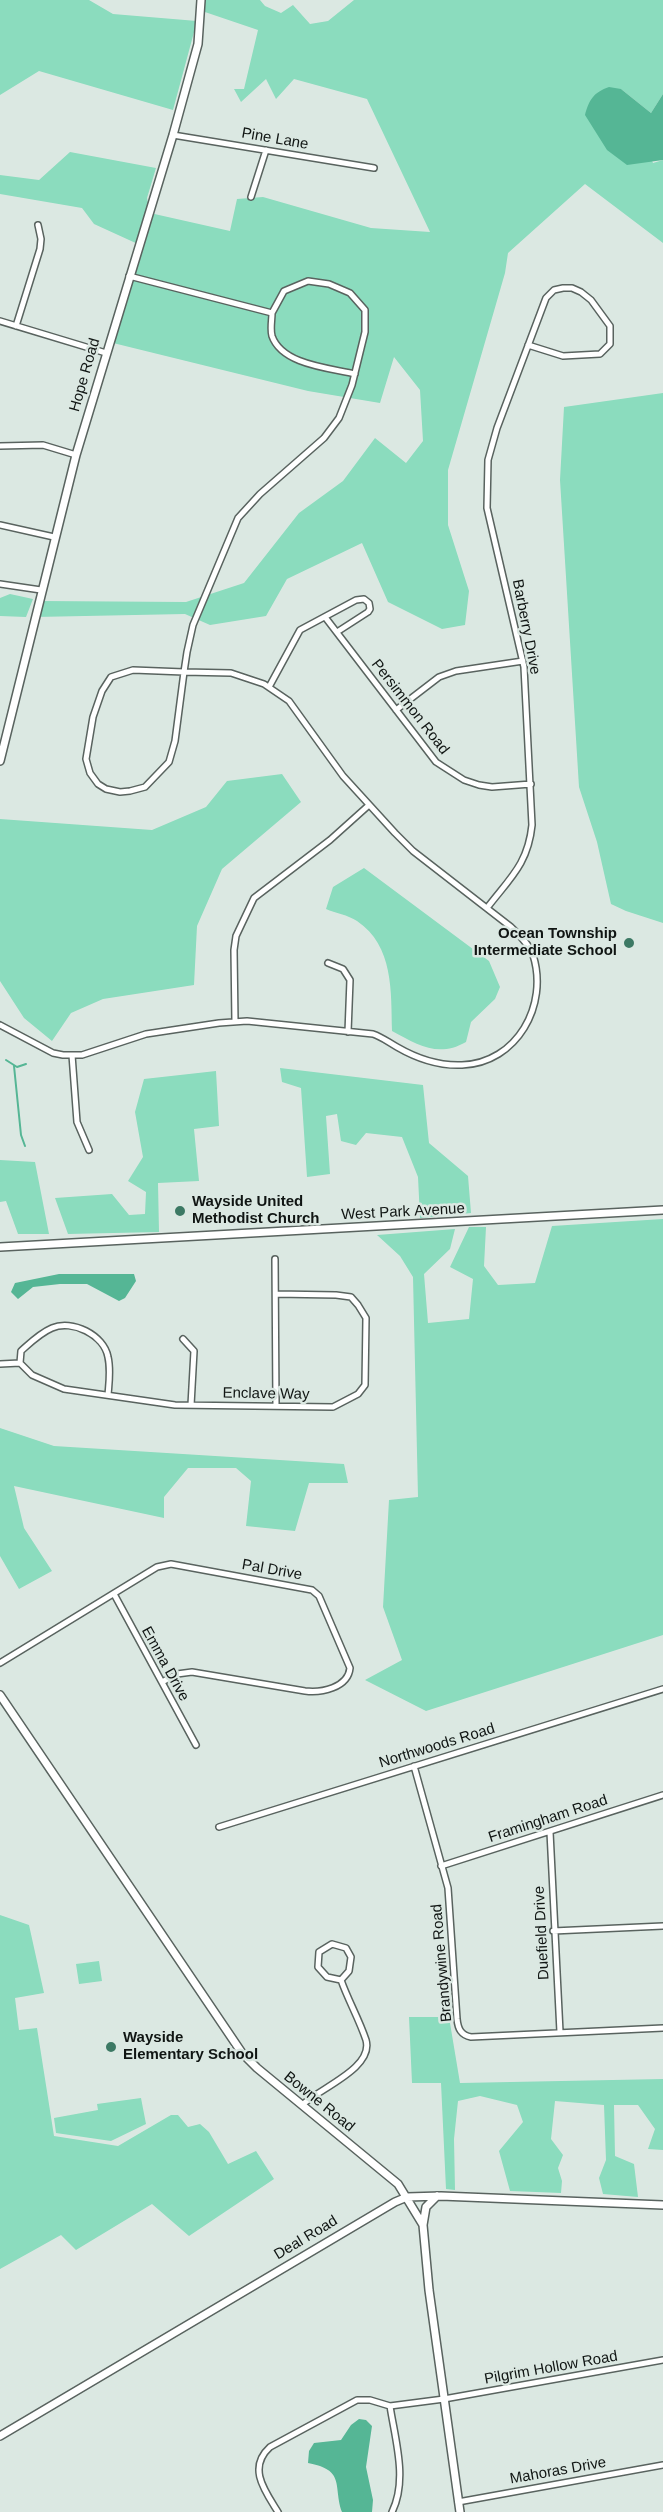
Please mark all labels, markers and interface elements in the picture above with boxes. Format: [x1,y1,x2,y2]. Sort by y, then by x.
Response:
street label: Pine Lane [240,124,310,154]
street label: Hope Road [66,336,104,414]
street label: Barberry Drive [508,578,544,676]
street label: Persimmon Road [367,656,453,758]
place label: Ocean Township Intermediate School [474,925,617,960]
marker: Ocean Township Intermediate School [622,936,636,950]
place label: Wayside United Methodist Church [192,1193,319,1228]
street label: West Park Avenue [341,1200,465,1224]
marker: Wayside United Methodist Church [173,1204,187,1218]
street label: Enclave Way [222,1384,310,1404]
street label: Pal Drive [240,1556,304,1584]
street label: Emma Drive [137,1624,193,1704]
street label: Northwoods Road [377,1720,497,1772]
street label: Framingham Road [486,1791,610,1847]
street label: Duefield Drive [531,1885,553,1981]
street label: Brandywine Road [428,1903,456,2023]
place label: Wayside Elementary School [123,2029,258,2064]
marker: Wayside Elementary School [104,2040,118,2054]
street label: Bowne Road [280,2068,358,2136]
street label: Deal Road [271,2212,341,2264]
street label: Pilgrim Hollow Road [483,2347,619,2389]
street label: Mahoras Drive [508,2454,608,2488]

